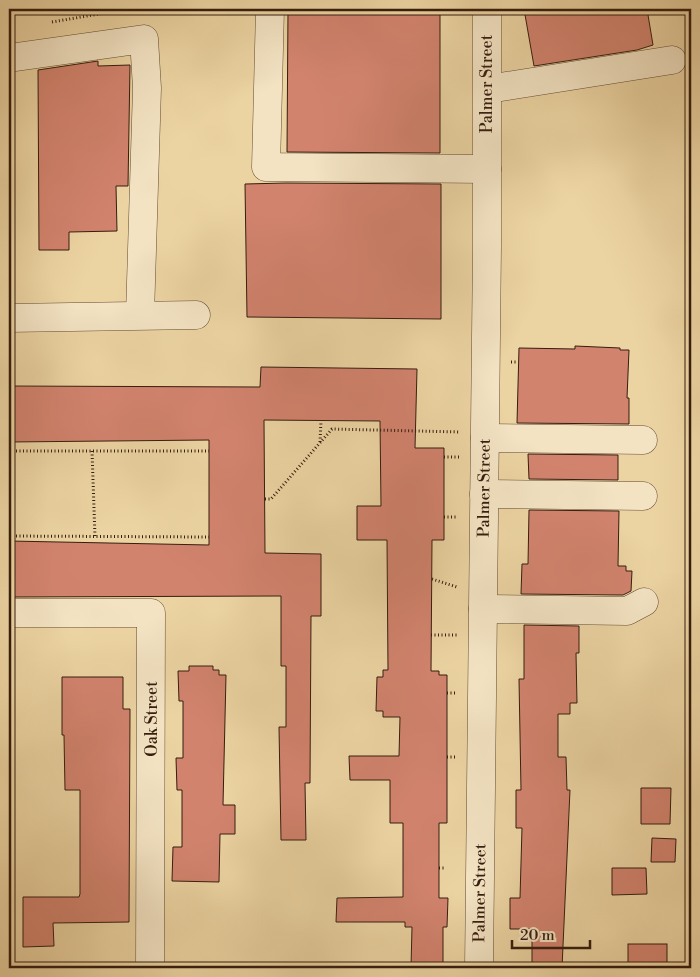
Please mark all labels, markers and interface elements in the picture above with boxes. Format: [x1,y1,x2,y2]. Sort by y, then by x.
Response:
street label: Palmer Street [477,34,497,133]
street label: Palmer Street [474,438,495,538]
street label: Oak Street [142,681,162,757]
street label: Palmer Street [469,843,490,943]
scale bar [512,917,590,949]
text: 20 m [520,926,555,945]

